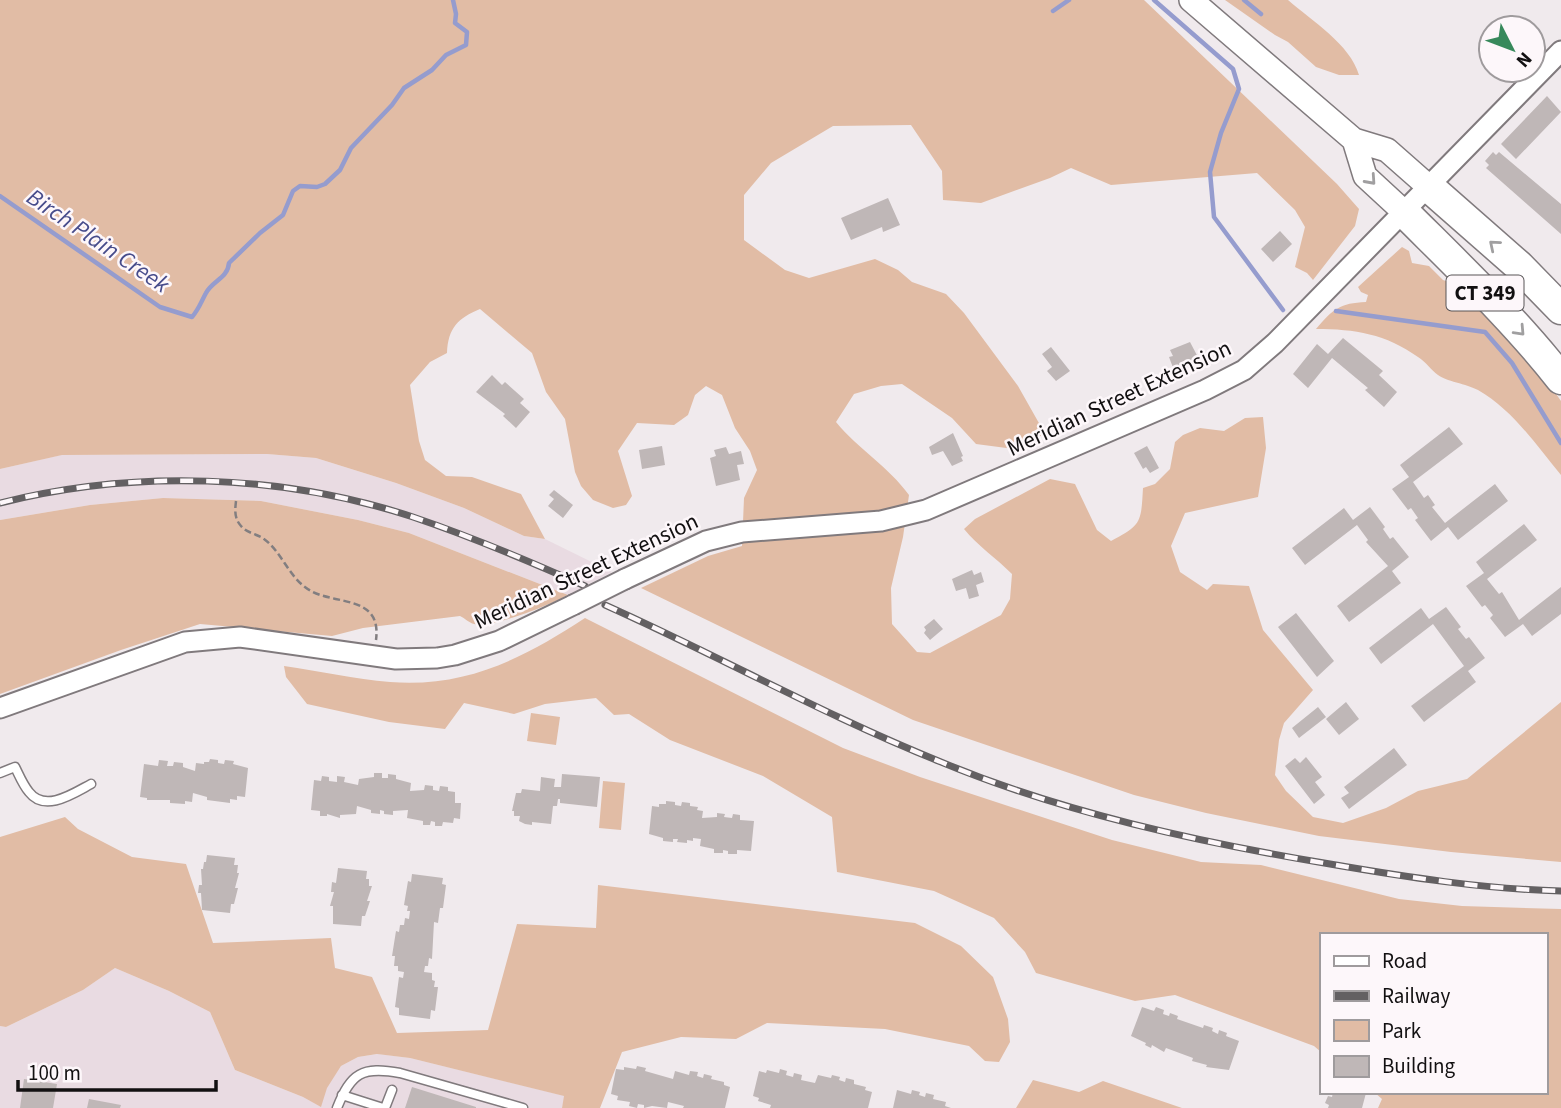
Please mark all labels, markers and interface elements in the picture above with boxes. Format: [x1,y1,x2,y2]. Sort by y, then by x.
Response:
north arrow [1477,14,1547,84]
text: N [1509,46,1538,73]
one-way arrow [1363,172,1375,185]
water label: Birch Plain Creek [19,180,177,302]
one-way arrow [1489,241,1502,253]
road number: CT 349 [1446,276,1524,310]
one-way arrow [1512,323,1524,336]
street label: Meridian Street Extension [1001,331,1237,465]
street label: Meridian Street Extension [468,504,704,638]
legend [1320,933,1547,1094]
text: Road [1382,946,1427,976]
text: Railway [1382,981,1450,1011]
text: Park [1382,1016,1422,1046]
scale bar [18,1048,215,1092]
text: Building [1382,1051,1456,1081]
text: 100 m [28,1058,81,1088]

